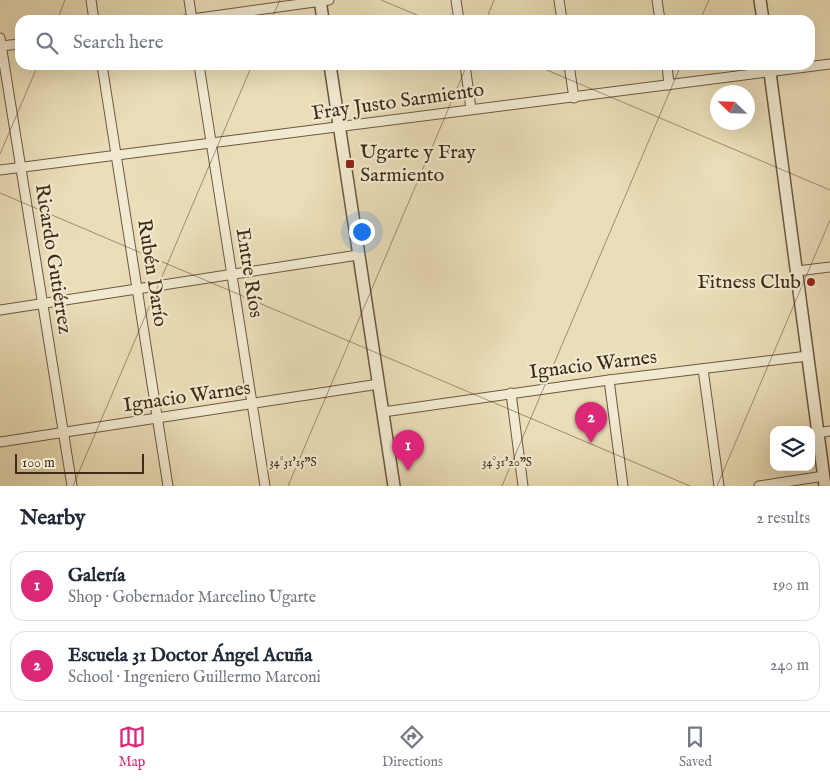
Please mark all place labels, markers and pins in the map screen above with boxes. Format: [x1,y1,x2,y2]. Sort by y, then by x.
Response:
place label: Ugarte y Fray Sarmiento [360,140,476,188]
marker: Ugarte y Fray Sarmiento [344,158,356,170]
place label: Fitness Club [697,270,801,295]
marker: Fitness Club [805,276,817,288]
pin: 2 [575,402,607,443]
pin: 1 [392,430,424,471]

